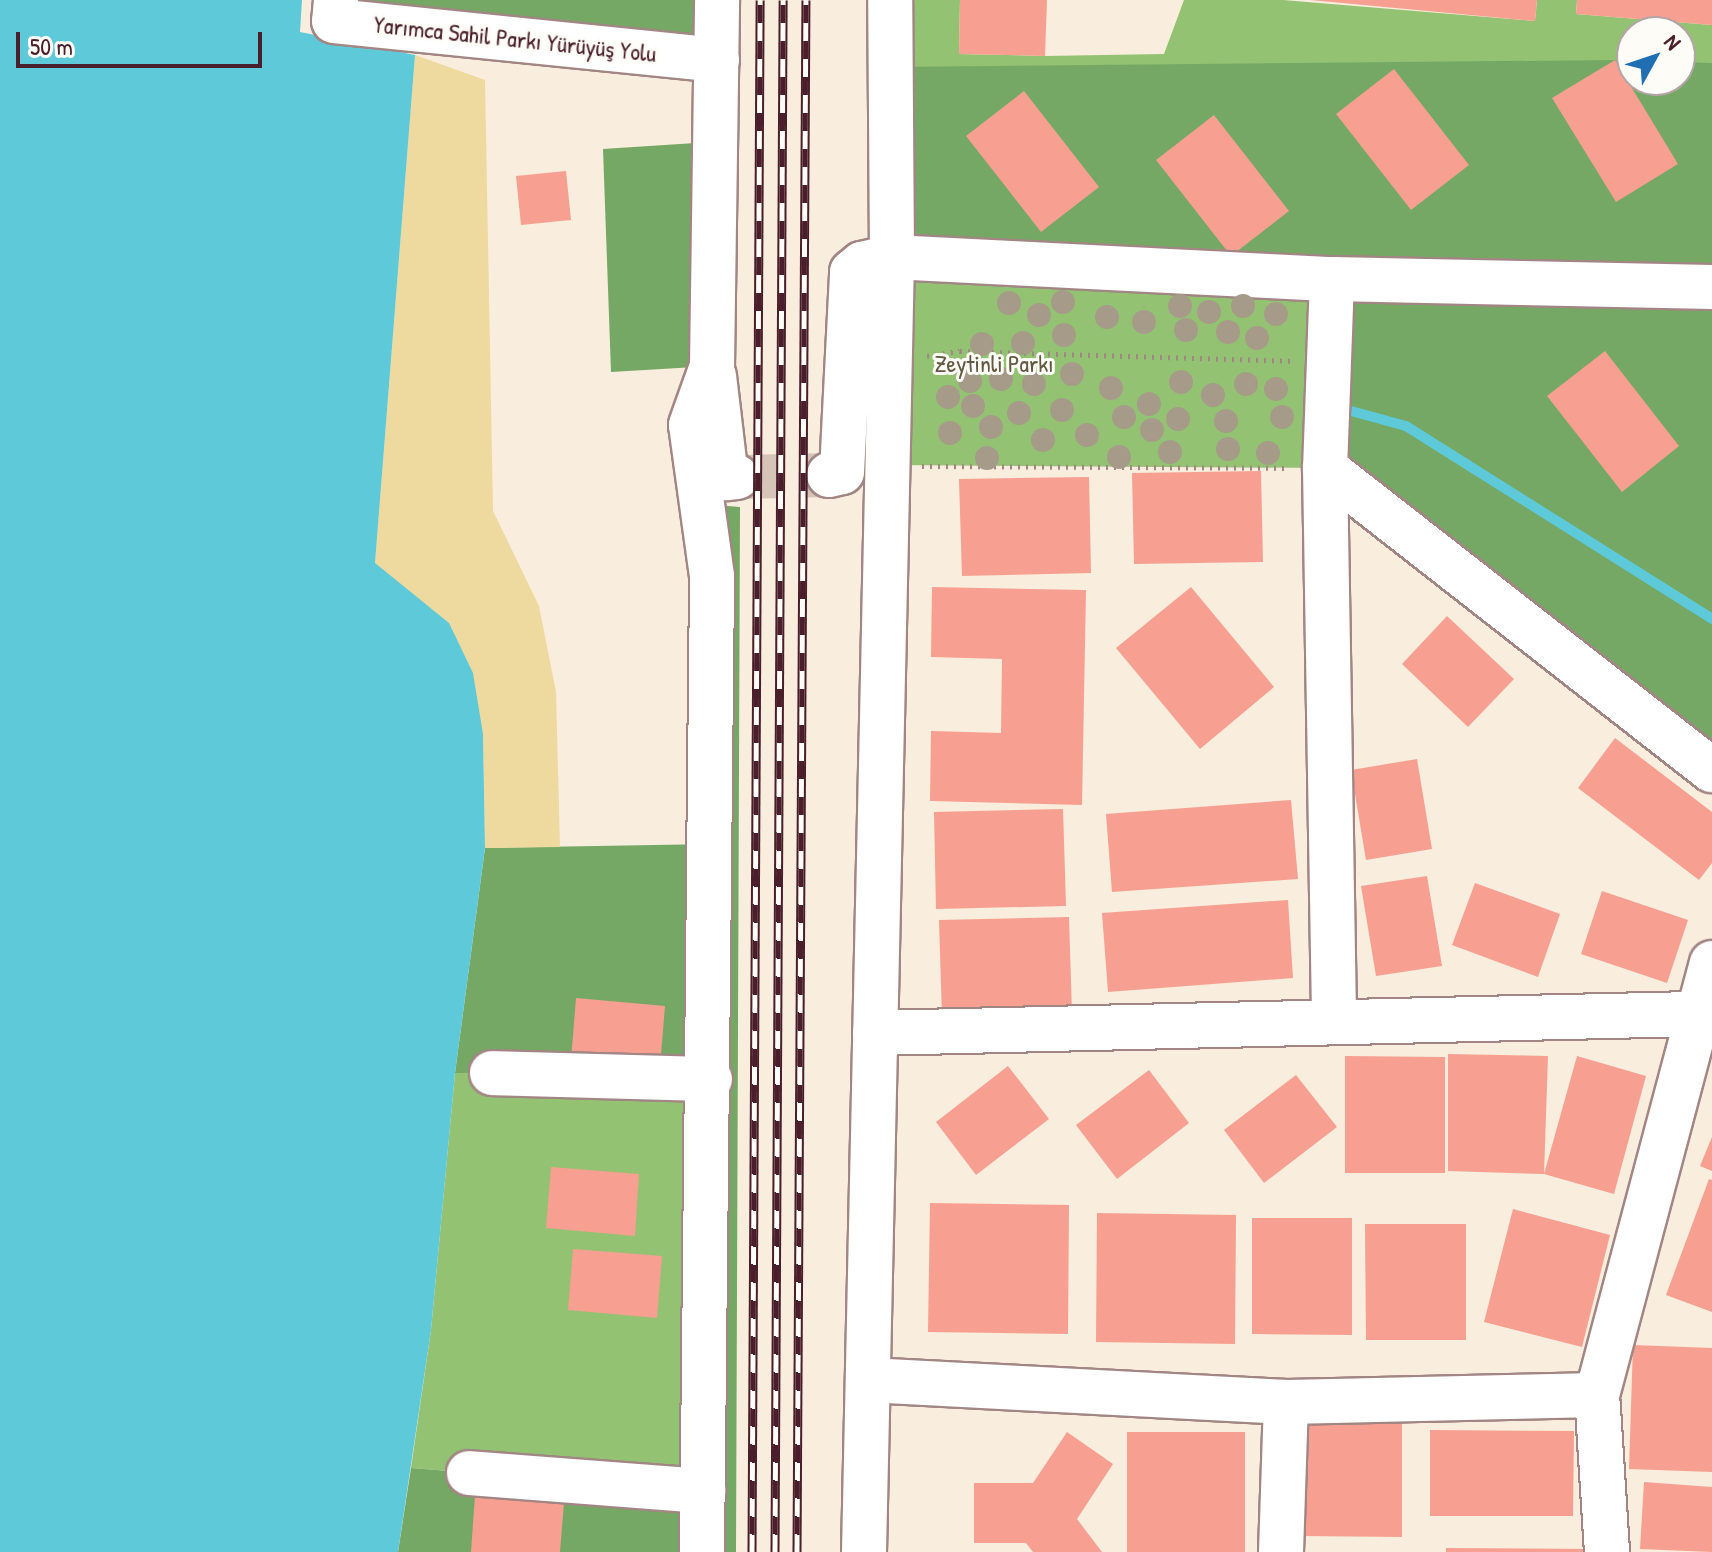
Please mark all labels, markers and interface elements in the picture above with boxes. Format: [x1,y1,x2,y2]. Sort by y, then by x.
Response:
street label: Yarımca Sahil Parkı Yürüyüş Yolu [372,10,658,68]
scale bar [20,16,266,66]
north arrow [1616,16,1696,96]
text: N [1658,28,1688,56]
text: 50 m [30,30,73,62]
park label: Zeytinli Parkı [934,350,1054,378]

